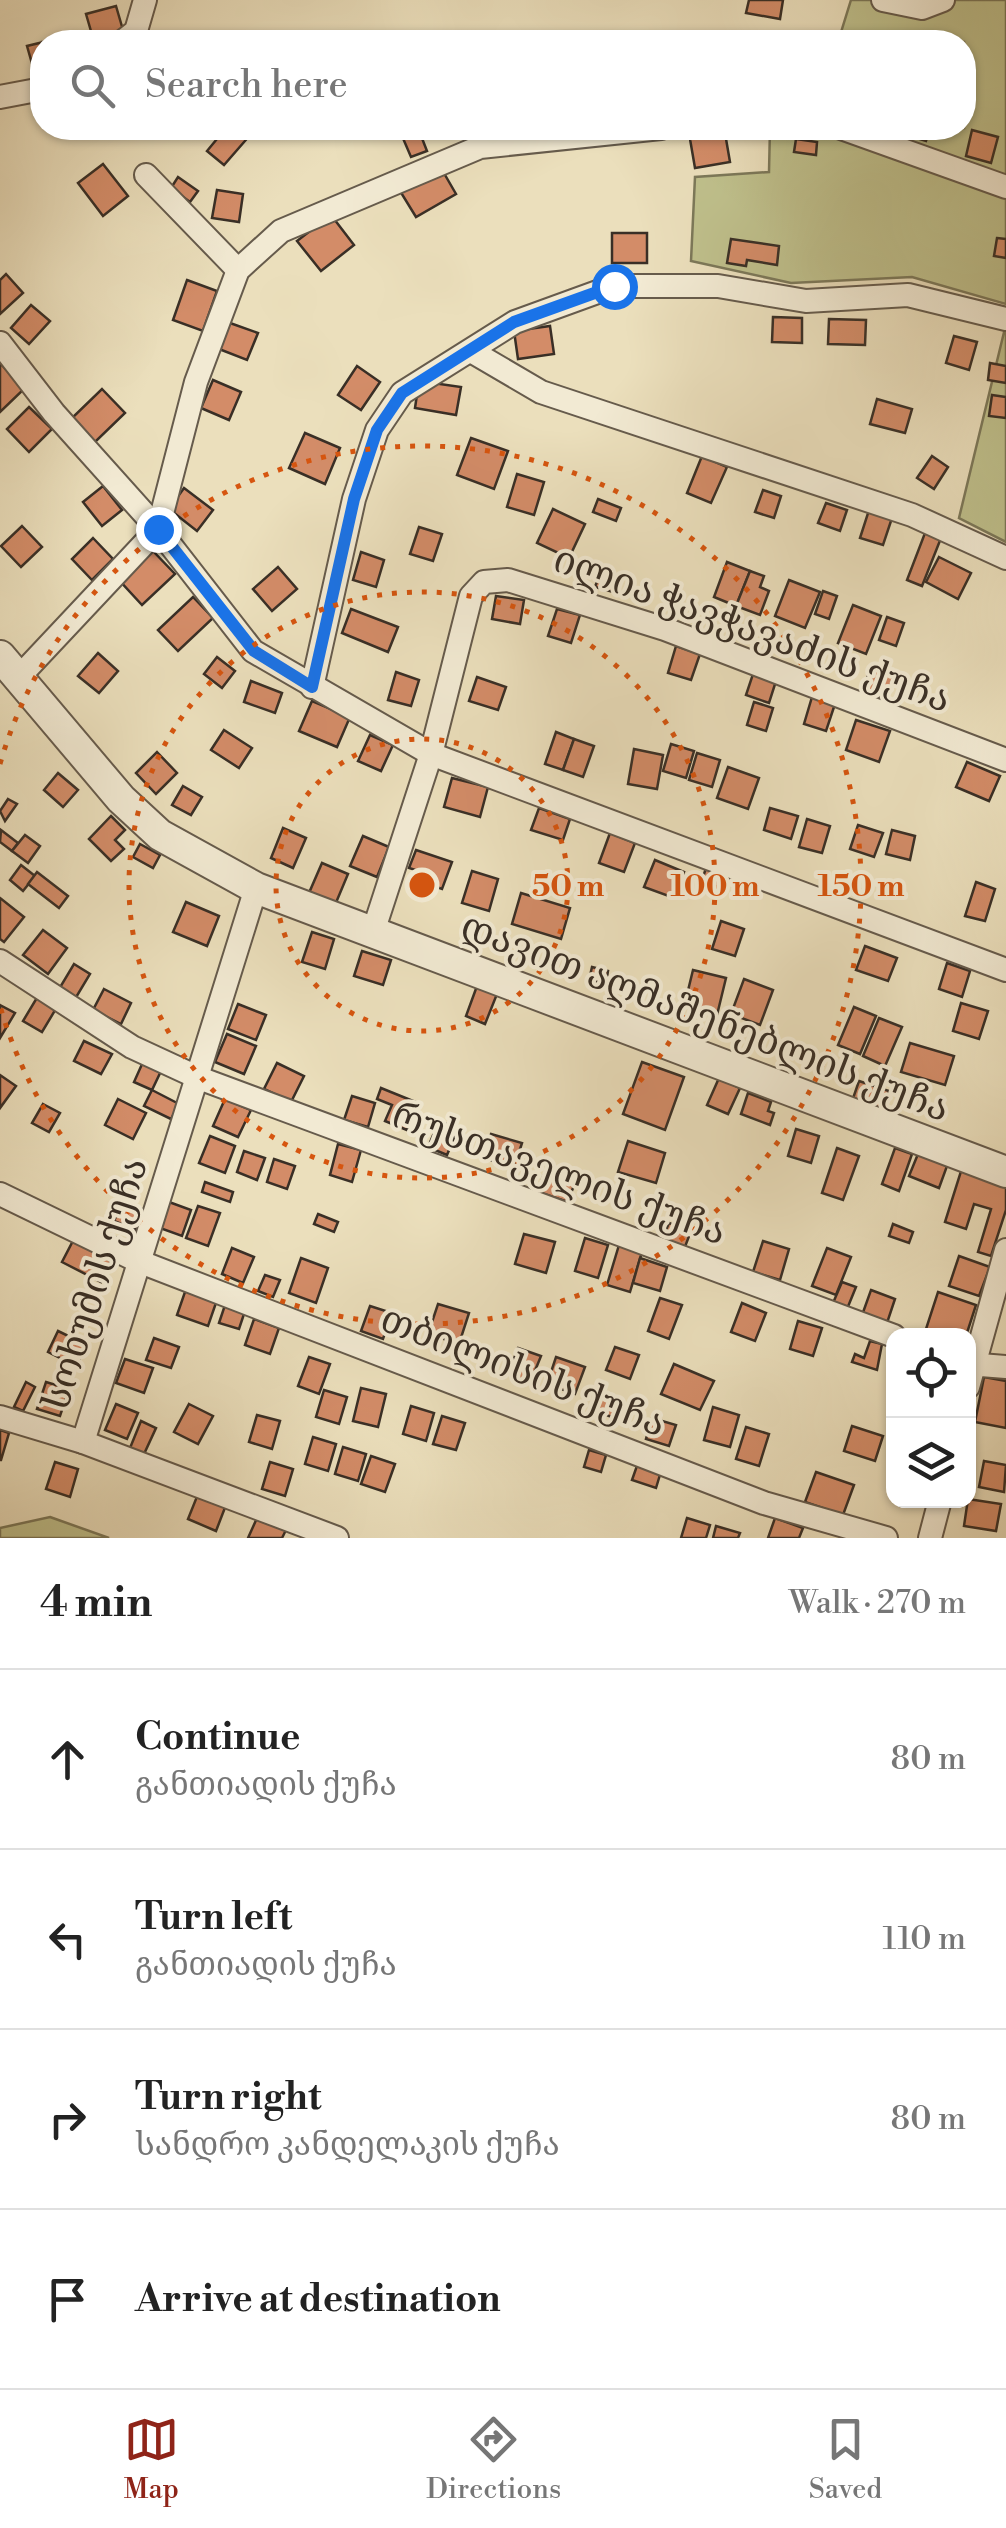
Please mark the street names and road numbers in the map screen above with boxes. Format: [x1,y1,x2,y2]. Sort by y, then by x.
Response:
street label: ილია ჭავჭავაძის ქუჩა [547,536,957,724]
street label: დავით აღმაშენებლის ქუჩა [454,903,956,1133]
street label: რუსთაველის ქუჩა [386,1092,732,1256]
street label: სოხუმის ქუჩა [33,1152,159,1416]
street label: თბილისის ქუჩა [374,1296,672,1448]

